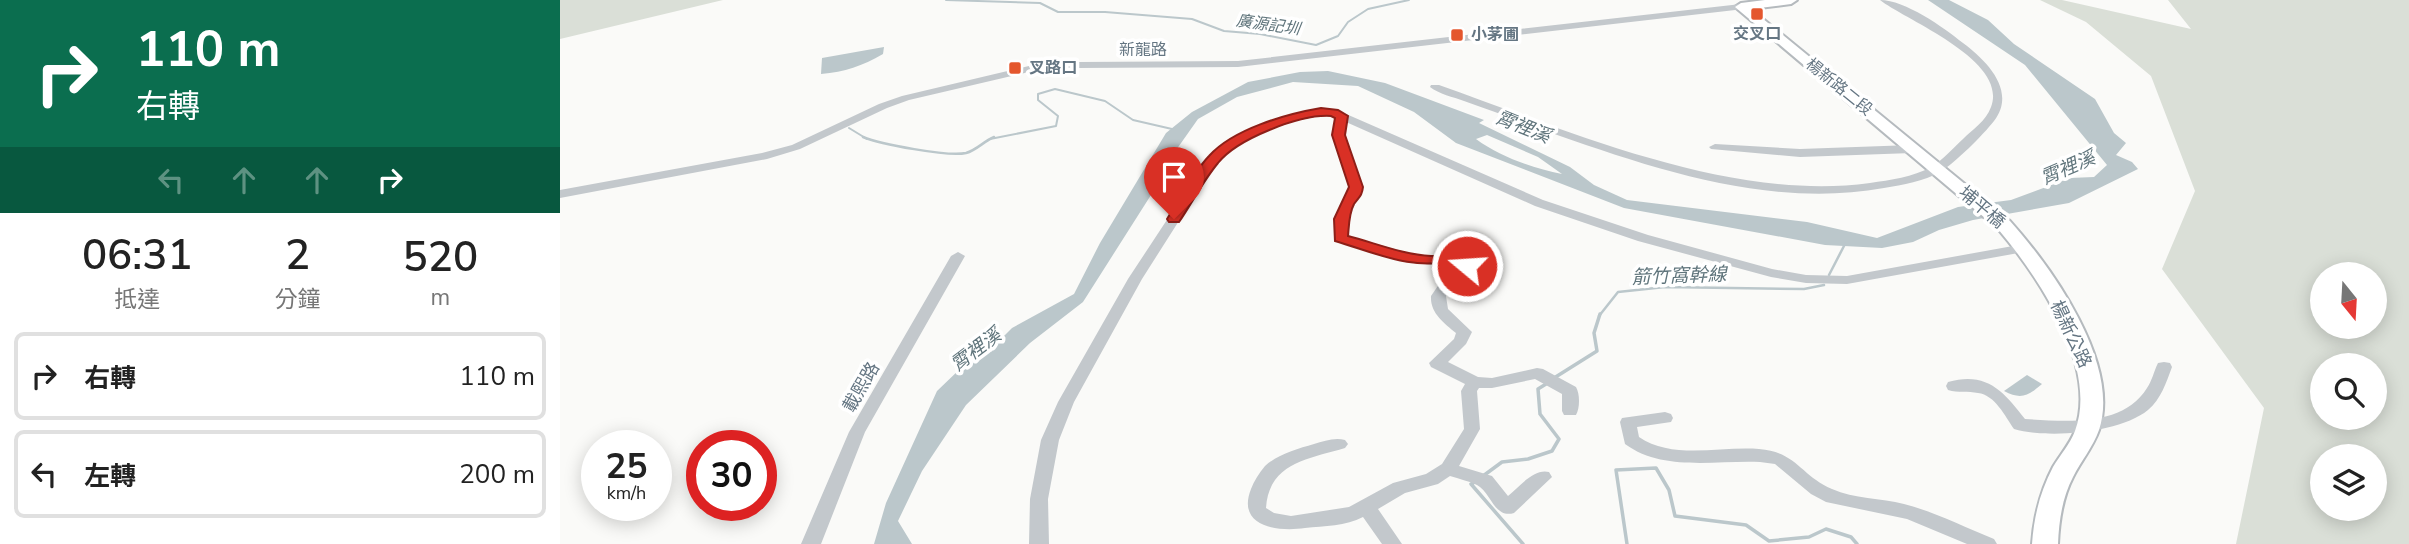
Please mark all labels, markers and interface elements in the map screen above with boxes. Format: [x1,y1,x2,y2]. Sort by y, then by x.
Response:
marker: 交叉口 [1749,6,1765,22]
water label: 廣源記圳 [1235,10,1303,41]
text: 110 m [136,16,280,83]
place label: 交叉口 [1733,23,1781,45]
place label: 小茅圃 [1471,24,1519,46]
marker: 小茅圃 [1449,27,1465,43]
icon: right [21,28,112,119]
street label: 新龍路 [1119,39,1167,61]
street label: 楊新路二段 [1801,53,1877,121]
place label: 叉路口 [1029,57,1077,79]
marker: 叉路口 [1007,60,1023,76]
text: 右轉 [136,85,200,128]
water label: 霄裡溪 [1492,104,1557,151]
water label: 霄裡溪 [2037,144,2102,191]
pin [1144,147,1204,219]
icon: arrive [1155,158,1193,196]
icon: left [152,161,190,199]
icon: ahead [225,161,263,199]
icon: ahead [298,161,336,199]
icon: right [371,161,409,199]
street label: 埔平橋 [1954,180,2010,234]
text: 06:31 [82,227,193,284]
text: 2 [285,227,310,284]
text: 520 [402,229,478,286]
position arrow [1430,229,1504,303]
water label: 箭竹窩幹線 [1631,261,1729,291]
north arrow [2310,262,2387,340]
map controls [2310,262,2387,521]
text: m [430,282,450,313]
text: 抵達 [114,284,160,315]
text: 分鐘 [275,284,321,315]
street label: 楊新公路 [2045,296,2097,372]
water label: 霄裡溪 [945,321,1009,378]
button: search [2310,353,2387,430]
icon: right [25,357,63,395]
street label: 載熙路 [837,358,885,416]
text: 110 m [459,359,535,394]
text: 右轉 [84,361,136,396]
speed limit sign: 30 [686,430,777,521]
text: 25 [605,443,648,490]
button: layers [2310,444,2387,521]
icon: left [25,455,63,493]
text: 200 m [459,457,535,492]
text: 左轉 [84,459,136,494]
text: km/h [607,481,646,505]

